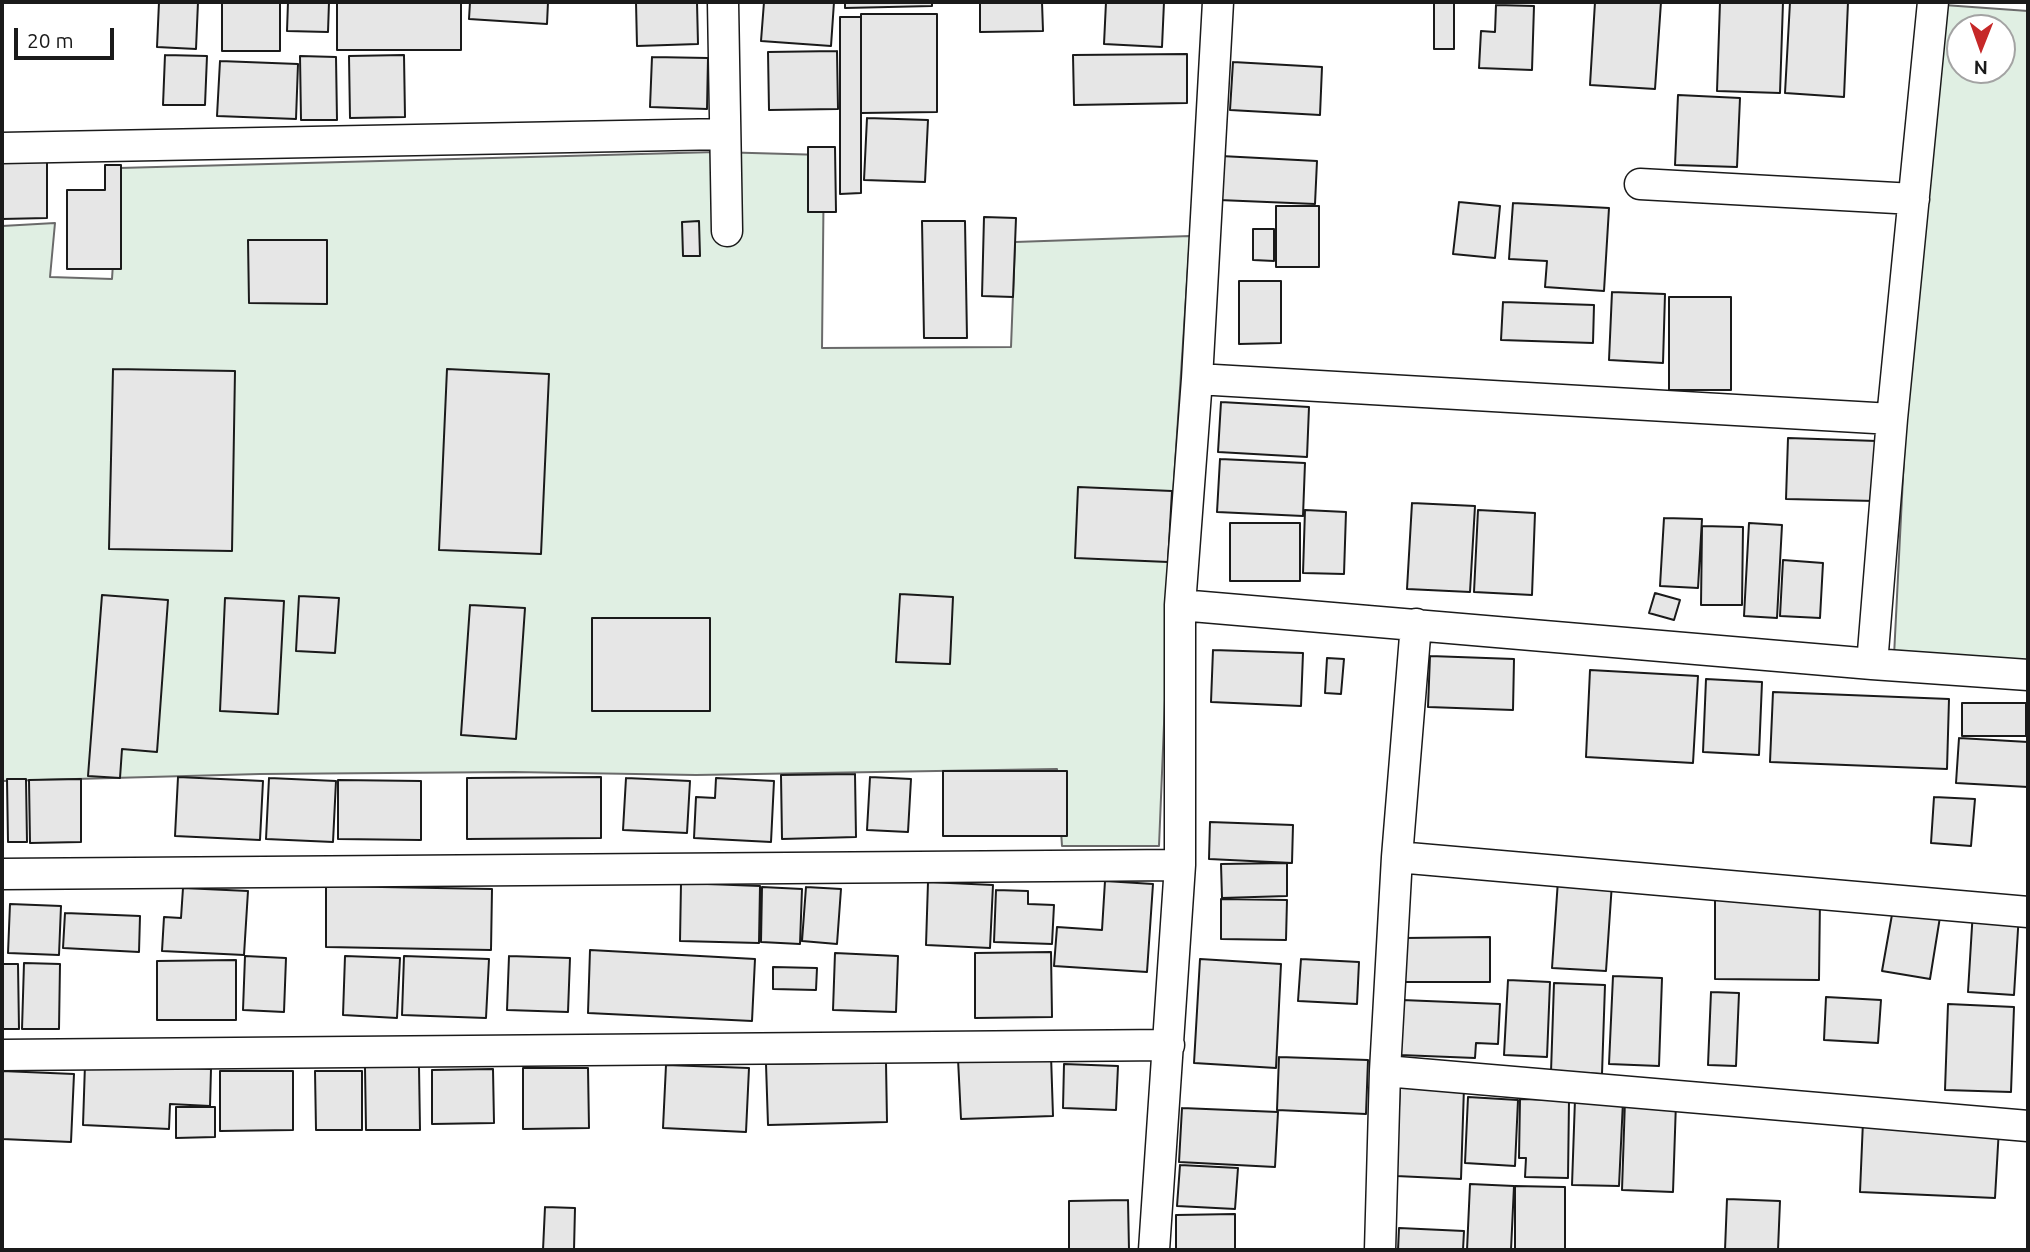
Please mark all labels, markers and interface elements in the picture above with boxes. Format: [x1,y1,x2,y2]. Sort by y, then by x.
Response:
scale bar [18,14,117,58]
north arrow [1946,14,2016,84]
text: 20 m [27,28,74,52]
text: N [1973,57,1988,79]

